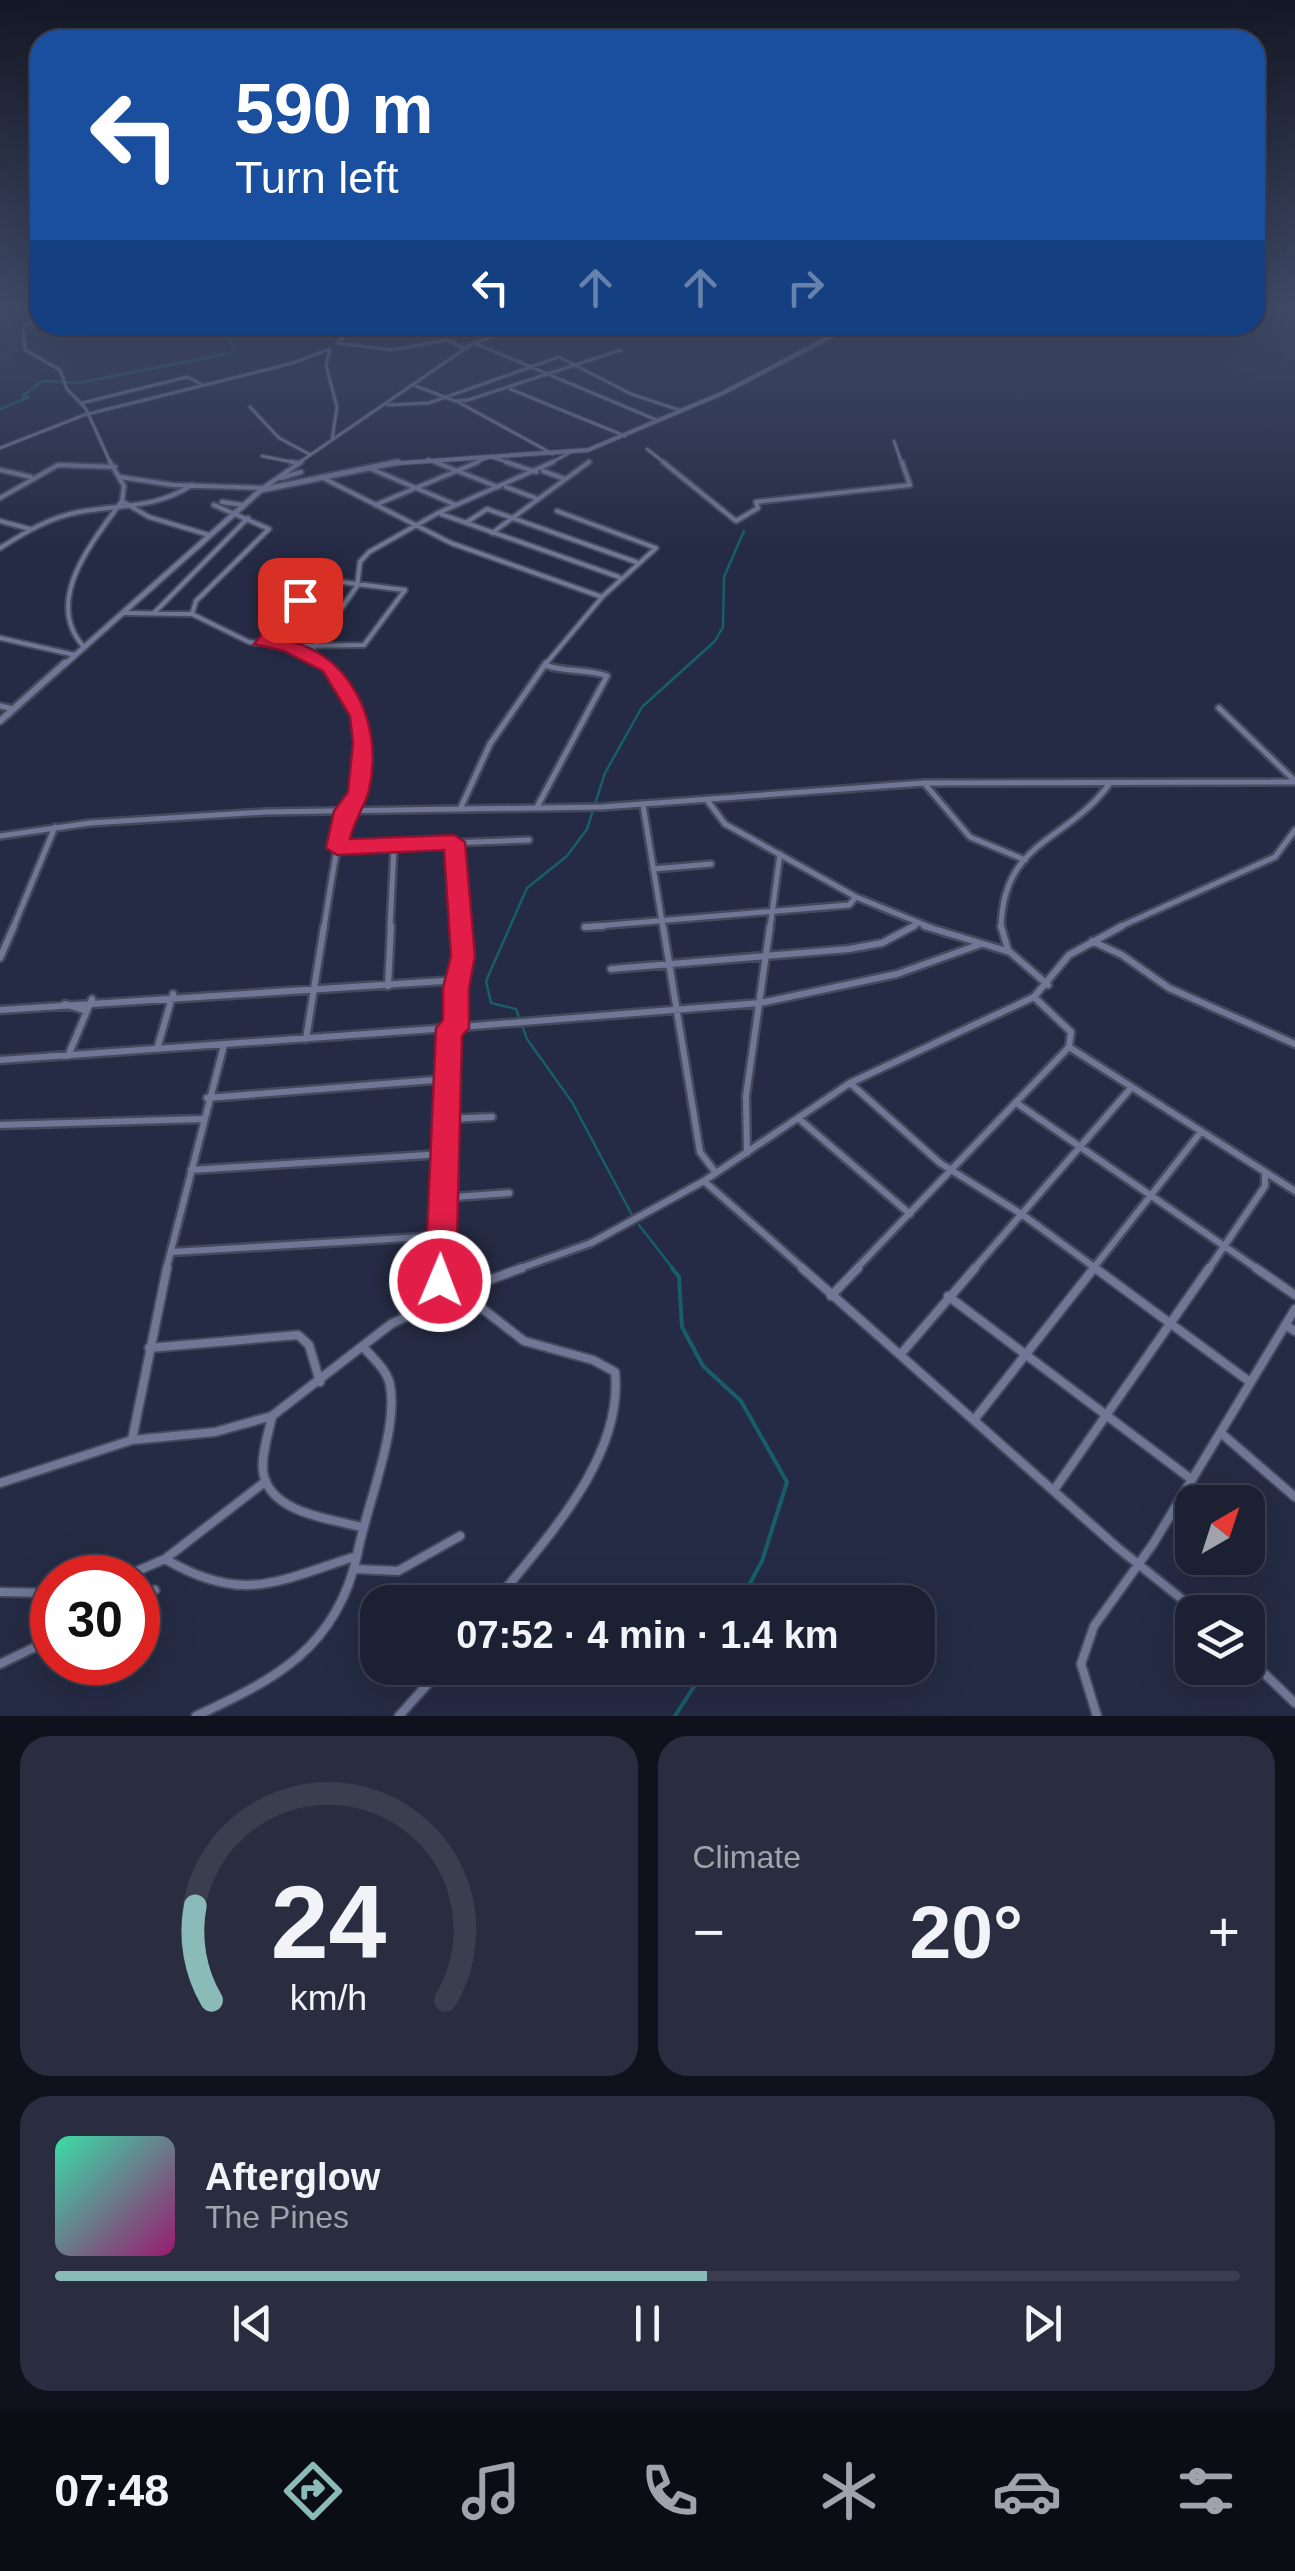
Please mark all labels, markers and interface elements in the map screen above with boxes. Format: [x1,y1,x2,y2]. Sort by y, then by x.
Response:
icon: left [70,70,200,200]
text: 590 m [235,70,433,148]
text: Turn left [235,152,398,203]
icon: left [463,260,518,315]
icon: ahead [568,260,623,315]
icon: ahead [673,260,728,315]
icon: right [778,260,833,315]
pin [258,558,343,643]
icon: arrive [273,573,328,628]
position arrow [388,1229,492,1333]
north arrow [1175,1485,1265,1575]
map controls [1175,1485,1265,1685]
speed limit sign: 30 [30,1555,160,1685]
button: layers [1175,1595,1265,1685]
text: 07:52 · 4 min · 1.4 km [456,1614,839,1656]
text: Climate [693,1839,801,1875]
text: 24 [271,1864,387,1980]
text: 20° [910,1890,1023,1974]
text: − [693,1901,725,1963]
text: + [1208,1901,1240,1963]
text: km/h [290,1978,367,2018]
text: Afterglow [205,2156,380,2198]
text: The Pines [205,2199,349,2235]
icon: previous [225,2296,280,2351]
icon: pause [620,2296,675,2351]
icon: next [1015,2296,1070,2351]
icon: directions [278,2456,348,2526]
icon: music [456,2456,526,2526]
icon: phone [635,2456,705,2526]
icon: climate [814,2456,884,2526]
icon: car [992,2456,1062,2526]
icon: filters [1171,2456,1241,2526]
text: 07:48 [54,2465,169,2516]

